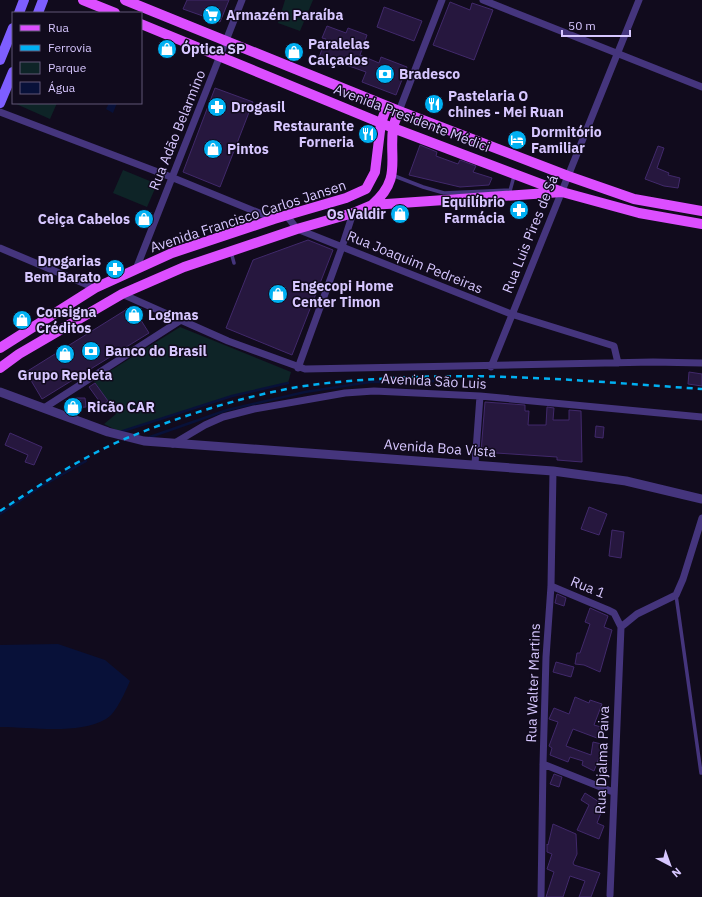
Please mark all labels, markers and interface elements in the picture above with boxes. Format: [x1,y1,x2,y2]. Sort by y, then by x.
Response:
supermarket icon: Armazém Paraíba [201,4,223,26]
place label: Armazém Paraíba [226,6,343,24]
legend [12,12,142,104]
scale bar [562,12,630,38]
text: 50 m [568,18,596,33]
text: Rua [48,20,69,35]
place label: Paralelas Calçados [308,35,370,69]
shop icon: Óptica SP [156,38,178,60]
text: Ferrovia [48,40,92,55]
place label: Óptica SP [181,40,245,58]
shop icon: Paralelas Calçados [283,41,305,63]
text: Parque [48,60,87,75]
bank icon: Bradesco [374,63,396,85]
place label: Bradesco [399,65,460,83]
street label: Rua Adão Belarmino [145,67,209,193]
text: Água [48,80,76,95]
street label: Avenida Presidente Médici [331,80,493,156]
place label: Pastelaria O chines - Mei Ruan [448,87,564,121]
restaurant icon: Pastelaria O chines - Mei Ruan [423,93,445,115]
pharmacy icon: Drogasil [206,96,228,118]
place label: Drogasil [231,98,285,116]
place label: Restaurante Forneria [273,117,354,151]
restaurant icon: Restaurante Forneria [357,123,379,145]
place label: Dormitório Familiar [531,123,602,157]
hotel icon: Dormitório Familiar [506,129,528,151]
shop icon: Pintos [202,138,224,160]
place label: Pintos [227,140,269,158]
street label: Rua Luis Pires de Sá [498,172,562,296]
street label: Avenida Francisco Carlos Jansen [148,176,348,256]
place label: Equilíbrio Farmácia [441,193,505,227]
pharmacy icon: Equilíbrio Farmácia [508,199,530,221]
shop icon: Os Valdir [389,203,411,225]
place label: Os Valdir [327,205,386,223]
shop icon: Ceiça Cabelos [133,208,155,230]
place label: Ceiça Cabelos [38,210,130,228]
street label: Rua Joaquim Pedreiras [344,227,486,298]
place label: Drogarias Bem Barato [24,252,101,286]
pharmacy icon: Drogarias Bem Barato [104,258,126,280]
place label: Engecopi Home Center Timon [292,277,394,311]
shop icon: Engecopi Home Center Timon [267,283,289,305]
place label: Consigna Créditos [36,303,96,337]
shop icon: Logmas [123,304,145,326]
place label: Logmas [148,306,198,324]
shop icon: Consigna Créditos [11,309,33,331]
bank icon: Banco do Brasil [80,340,102,362]
place label: Banco do Brasil [105,342,207,360]
shop icon: Grupo Repleta [54,343,76,365]
place label: Grupo Repleta [18,366,112,384]
street label: Avenida São Luis [381,369,487,393]
shop icon: Ricão CAR [62,396,84,418]
place label: Ricão CAR [87,398,155,416]
street label: Avenida Boa Vista [383,435,497,461]
street label: Rua 1 [568,572,608,602]
street label: Rua Walter Martins [522,623,544,743]
street label: Rua Djalma Paiva [591,705,613,814]
north arrow [650,845,690,885]
text: N [669,865,684,880]

